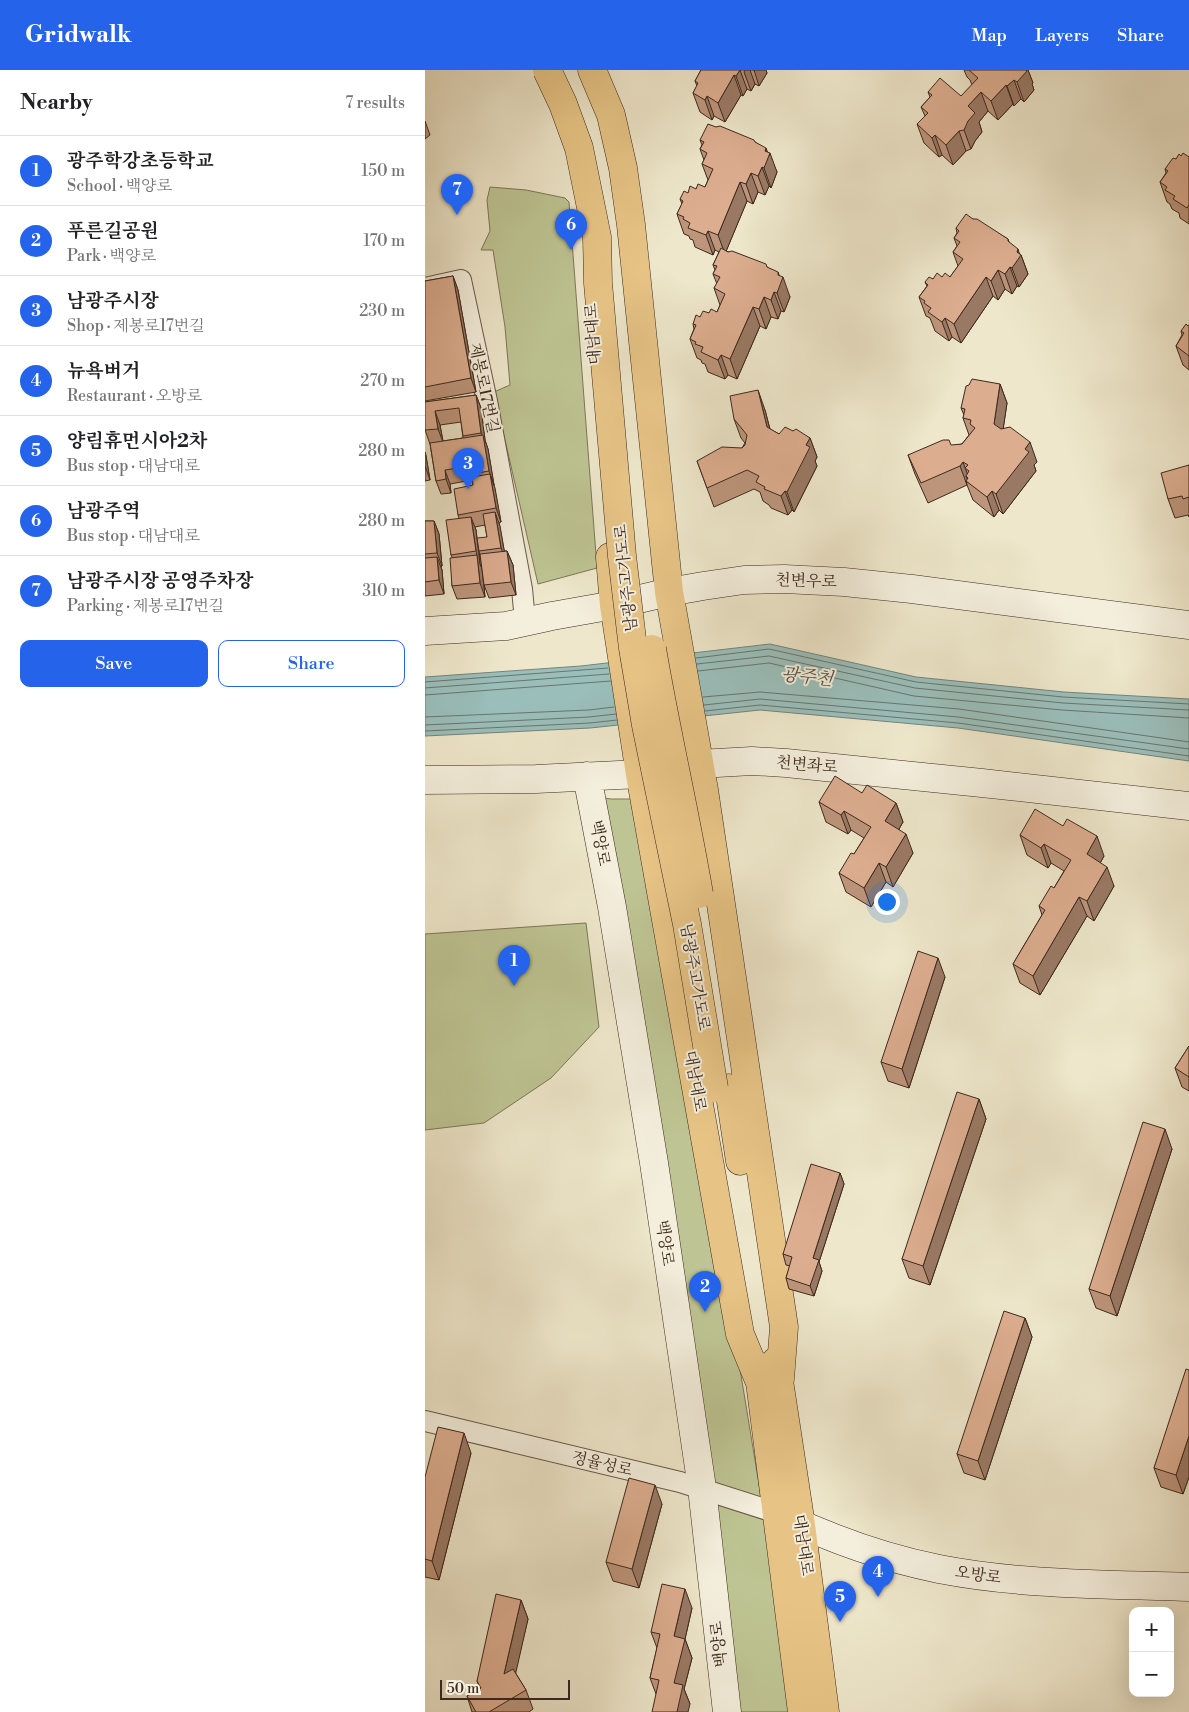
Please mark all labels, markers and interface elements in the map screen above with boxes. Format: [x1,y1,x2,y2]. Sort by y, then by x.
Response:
text: Gridwalk [25,20,132,50]
text: Map [972,24,1007,47]
text: Layers [1035,24,1089,47]
text: Share [1117,24,1164,47]
text: Nearby [20,90,93,116]
text: 7 results [345,93,405,113]
text: 광주학강초등학교 [67,149,214,173]
text: 1 [32,161,40,181]
text: 150 m [361,161,405,181]
pin: 7 [441,174,473,215]
text: School · 백양로 [67,176,172,196]
pin: 6 [555,209,587,250]
text: 푸른길공원 [67,219,159,243]
text: 2 [31,231,41,251]
text: 170 m [363,231,405,251]
text: Park · 백양로 [67,246,156,266]
text: 남광주시장 [67,289,159,313]
text: 3 [31,301,41,321]
text: 230 m [359,301,405,321]
street label: 대남대로 [581,302,605,366]
text: Shop · 제봉로17번길 [67,316,205,336]
street label: 제봉로17번길 [465,341,503,435]
text: 뉴욕버거 [67,359,140,383]
text: 4 [31,371,41,391]
text: 270 m [360,371,405,391]
text: Restaurant · 오방로 [67,386,202,406]
text: 양림휴먼시아2차 [67,429,207,453]
text: 5 [31,441,41,461]
text: 280 m [358,441,405,461]
pin: 3 [452,448,484,489]
text: Bus stop · 대남대로 [67,456,200,476]
text: 남광주역 [67,499,140,523]
text: 6 [31,511,41,531]
text: 280 m [358,511,405,531]
street label: 남광주고가도로 [610,523,642,633]
text: Bus stop · 대남대로 [67,526,200,546]
text: 남광주시장 공영주차장 [67,569,254,593]
street label: 천변우로 [775,570,838,592]
text: 7 [31,581,41,601]
text: 310 m [362,581,405,601]
text: Parking · 제봉로17번길 [67,596,224,616]
button: Save [20,640,208,687]
button: Share [218,640,405,687]
water label: 광주천 [780,663,836,691]
street label: 천변좌로 [775,752,839,778]
street label: 백양로 [586,818,614,868]
your location [874,889,900,915]
street label: 남광주고가도로 [676,922,714,1033]
pin: 1 [498,945,530,986]
street label: 대남대로 [680,1049,710,1114]
street label: 백양로 [652,1219,678,1268]
pin: 2 [689,1271,721,1312]
street label: 정율성로 [570,1447,635,1481]
street label: 대남대로 [789,1513,817,1578]
pin: 4 [862,1556,894,1597]
street label: 오방로 [954,1562,1003,1588]
pin: 5 [824,1581,856,1622]
map controls [1129,1607,1174,1697]
button: + [1129,1607,1174,1652]
street label: 백양로 [706,1619,732,1668]
button: − [1129,1652,1174,1697]
scale bar [440,1677,570,1700]
text: 50 m [447,1680,479,1698]

